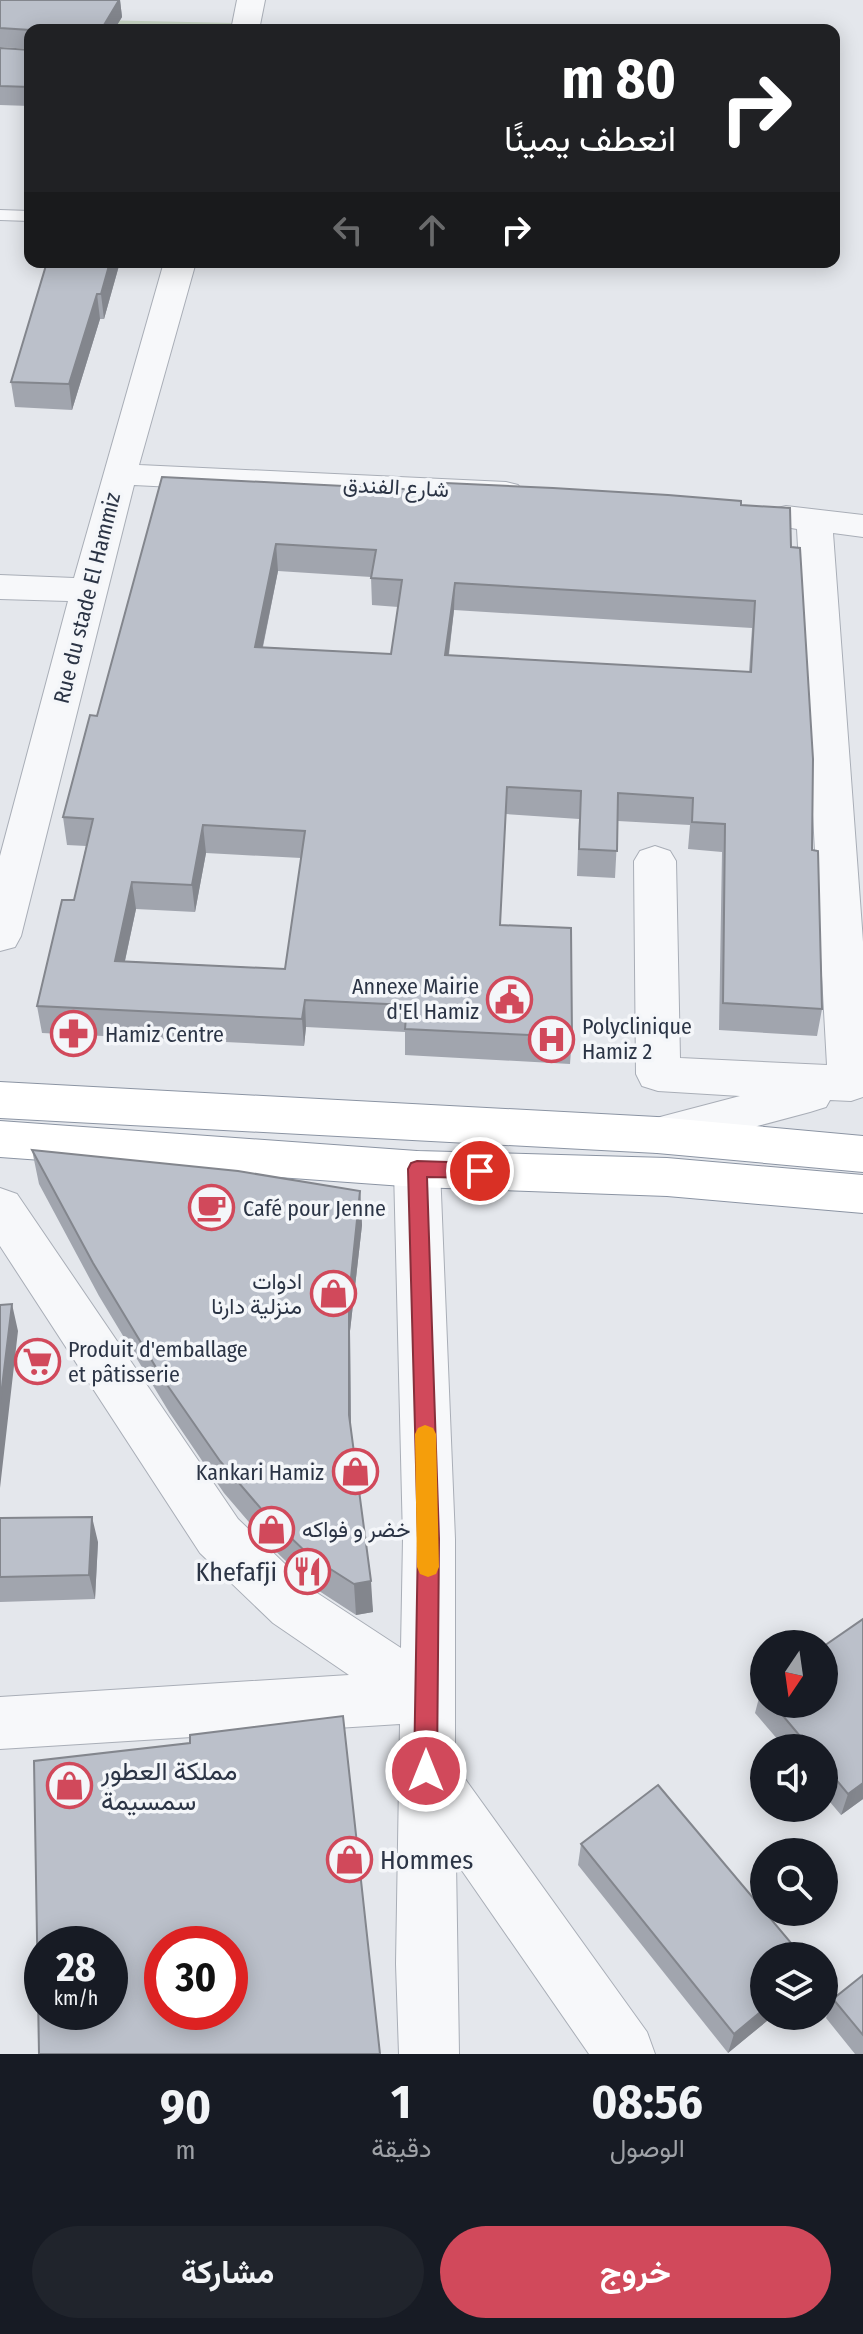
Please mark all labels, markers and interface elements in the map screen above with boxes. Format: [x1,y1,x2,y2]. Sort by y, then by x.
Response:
text: 80 m [561,46,676,113]
icon: right [704,56,808,160]
text: انعطف يمينًا [504,117,676,161]
icon: left [326,208,370,252]
icon: ahead [410,208,454,252]
icon: right [494,208,538,252]
street label: شارع الفندق [342,471,450,504]
street label: Rue du stade El Hammiz [48,489,126,706]
place label: Annexe Mairie d'El Hamiz [352,973,479,1025]
public building icon: Annexe Mairie d'El Hamiz [486,975,534,1023]
pharmacy icon: Hamiz Centre [50,1010,98,1058]
place label: Polyclinique Hamiz 2 [582,1013,692,1065]
hospital icon: Polyclinique Hamiz 2 [527,1015,575,1063]
place label: Hamiz Centre [105,1021,224,1048]
pin [446,1137,514,1205]
icon: arrive [458,1149,502,1193]
cafe icon: Café pour Jenne [188,1184,236,1232]
place label: Café pour Jenne [243,1195,386,1222]
place label: ادوات منزلية دارنا [211,1268,302,1320]
shop icon: ادوات منزلية دارنا [309,1270,357,1318]
place label: Produit d'emballage et pâtisserie [68,1336,248,1388]
supermarket icon: Produit d'emballage et pâtisserie [13,1338,61,1386]
shop icon: Kankari Hamiz [331,1448,379,1496]
place label: Kankari Hamiz [196,1459,324,1486]
shop icon: خضر و فواكه [247,1505,295,1553]
place label: خضر و فواكه [302,1516,410,1543]
restaurant icon: Khefafji [284,1548,332,1596]
place label: Khefafji [195,1557,277,1588]
north arrow [750,1630,838,1718]
map controls [750,1630,838,2030]
position arrow [384,1729,468,1813]
button: sound [750,1734,838,1822]
place label: مملكة العطور سمسيمة [100,1756,237,1817]
shop icon: مملكة العطور سمسيمة [46,1762,94,1810]
shop icon: Hommes [325,1836,373,1884]
button: search [750,1838,838,1926]
place label: Hommes [380,1845,473,1876]
speed limit sign: 30 [144,1926,248,2030]
button: layers [750,1942,838,2030]
text: 28 [56,1944,96,1992]
text: km/h [54,1986,98,2010]
text: 1 [391,2073,411,2131]
text: 08:56 [591,2073,703,2131]
text: 90 [160,2078,211,2136]
text: دقيقة [371,2133,431,2164]
text: الوصول [610,2133,685,2164]
text: m [176,2135,196,2166]
button: مشاركة [32,2226,424,2318]
button: خروج [440,2226,831,2318]

